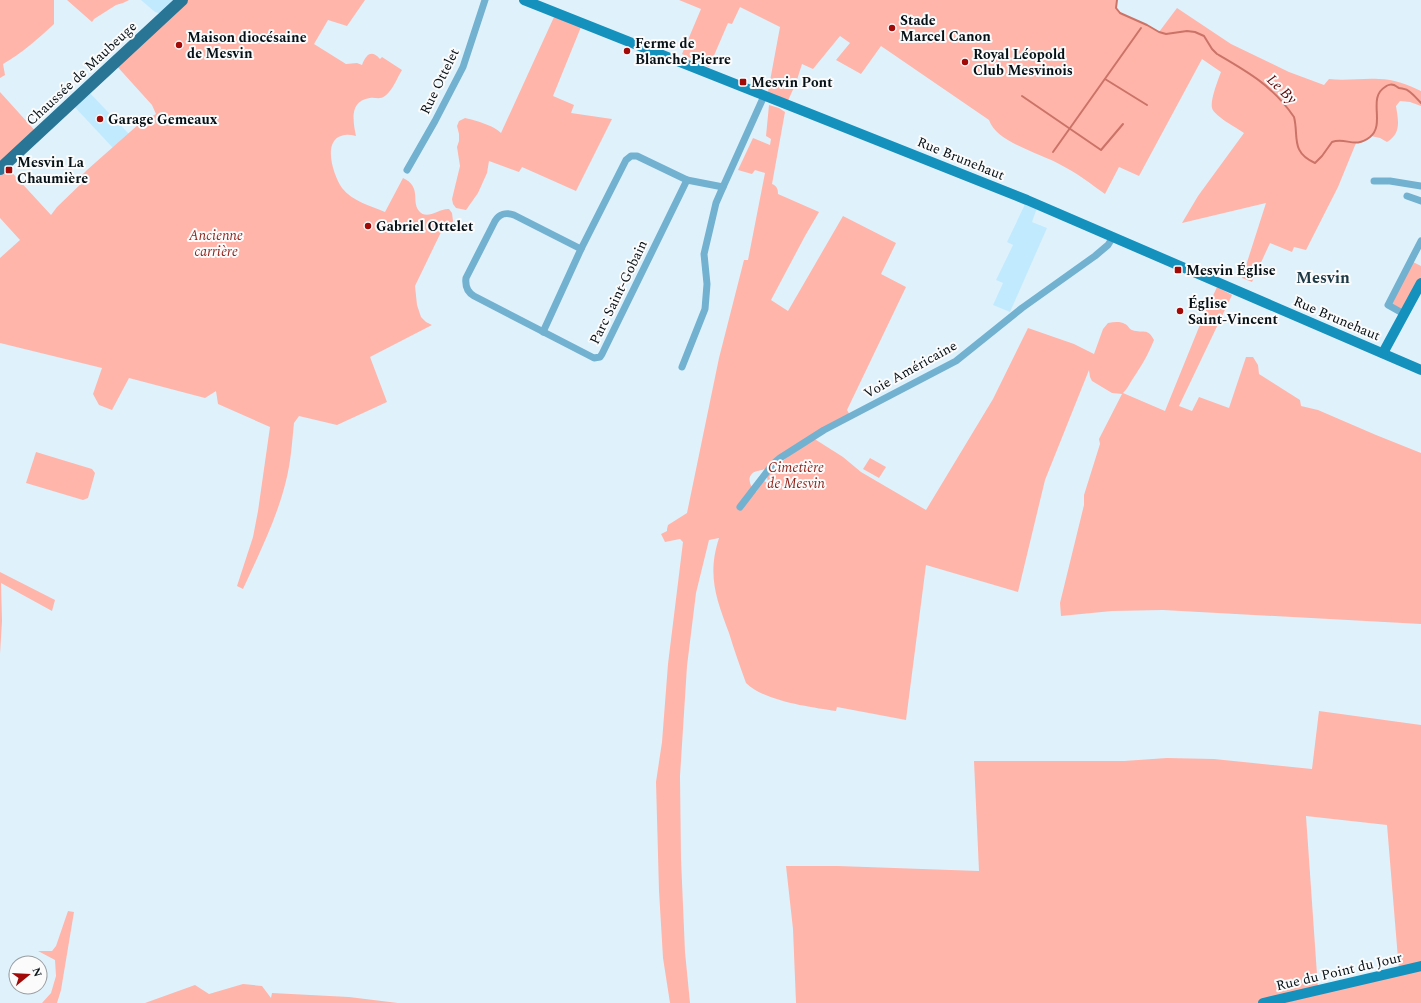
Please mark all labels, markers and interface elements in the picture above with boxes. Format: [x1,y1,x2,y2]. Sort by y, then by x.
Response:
place label: Stade Marcel Canon [900,10,991,47]
street label: Chaussée de Maubeuge [21,16,142,130]
marker: Stade Marcel Canon [887,23,897,33]
place label: Maison diocésaine de Mesvin [187,27,307,64]
place label: Ferme de Blanche Pierre [635,33,731,70]
marker: Maison diocésaine de Mesvin [174,40,184,50]
place label: Royal Léopold Club Mesvinois [973,44,1073,81]
street label: Rue Ottelet [414,45,465,118]
marker: Ferme de Blanche Pierre [622,46,632,56]
marker: Royal Léopold Club Mesvinois [960,57,970,67]
water label: Le By [1261,69,1302,110]
place label: Mesvin Pont [751,72,833,93]
marker: Mesvin Pont [738,77,748,87]
place label: Garage Gemeaux [108,109,218,130]
marker: Garage Gemeaux [95,114,105,124]
street label: Rue Brunehaut [914,131,1008,186]
place label: Mesvin La Chaumière [17,152,88,189]
marker: Mesvin La Chaumière [4,165,14,175]
place label: Gabriel Ottelet [376,216,474,237]
marker: Gabriel Ottelet [363,221,373,231]
park label: Ancienne carrière [188,225,243,262]
street label: Parc Saint-Gobain [584,236,653,348]
place label: Mesvin Église [1186,260,1276,281]
marker: Mesvin Église [1173,265,1183,275]
district label: Mesvin [1296,266,1350,290]
street label: Rue Brunehaut [1290,291,1384,346]
place label: Église Saint-Vincent [1188,293,1279,330]
marker: Église Saint-Vincent [1175,306,1185,316]
street label: Voie Américaine [860,335,961,404]
park label: Cimetière de Mesvin [767,457,826,494]
street label: Rue du Point du Jour [1274,947,1405,996]
north arrow [8,955,48,995]
text: N [28,965,47,979]

